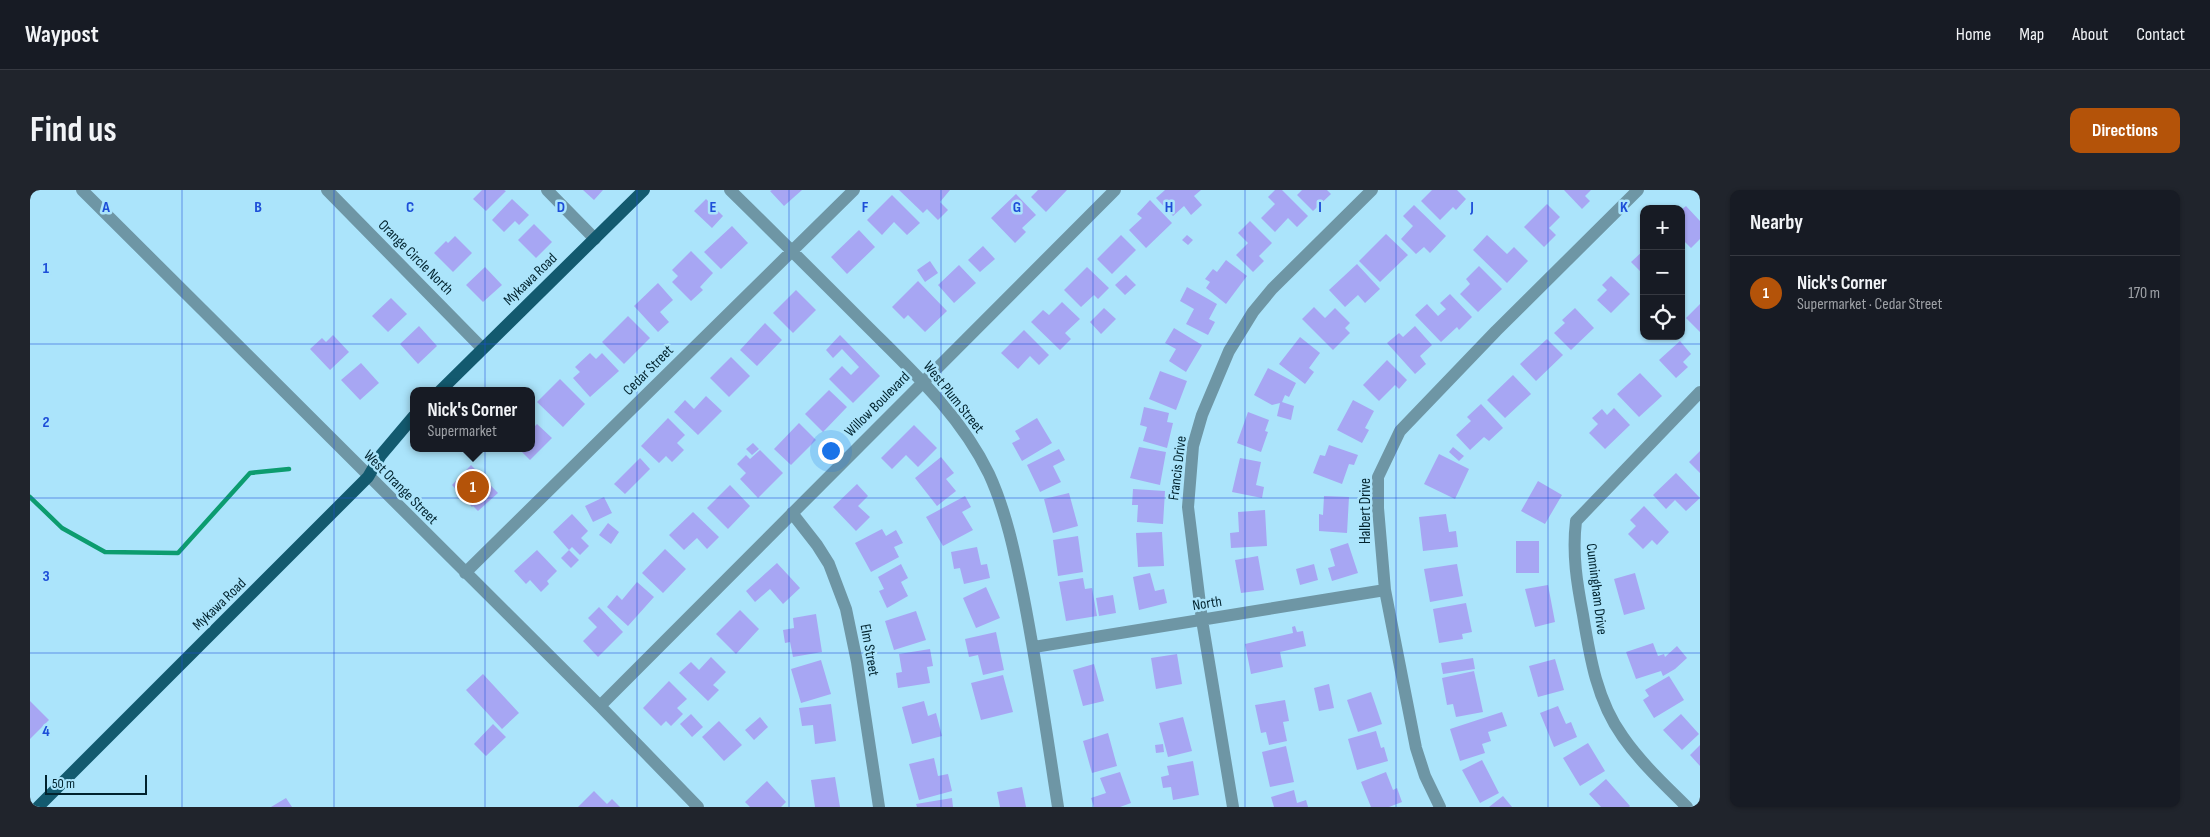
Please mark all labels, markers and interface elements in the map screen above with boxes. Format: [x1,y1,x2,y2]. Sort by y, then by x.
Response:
text: Waypost [25,20,99,49]
text: Home [1956,24,1991,45]
text: Map [2019,24,2044,45]
text: About [2072,24,2108,45]
text: Contact [2136,24,2185,45]
button: Directions [2070,108,2180,153]
text: Find us [30,109,117,152]
text: A [101,198,110,217]
text: B [254,198,262,217]
text: C [406,198,414,217]
text: D [557,198,565,217]
text: E [710,198,717,217]
text: F [862,198,869,217]
text: G [1013,198,1021,217]
text: H [1165,198,1173,217]
text: I [1318,198,1322,217]
text: J [1469,198,1474,217]
text: K [1620,198,1628,217]
map controls [1640,205,1685,340]
button: + [1640,205,1685,250]
text: Nearby [1750,210,1803,235]
street label: Orange Circle North [374,216,457,299]
street label: Mykawa Road [499,249,561,310]
button: − [1640,250,1685,295]
text: 1 [43,259,50,278]
text: Nick's Corner [1797,272,1887,295]
text: 1 [1763,284,1769,303]
text: 170 m [2128,284,2160,303]
button: locate [1640,295,1685,340]
text: Supermarket · Cedar Street [1797,295,1942,314]
street label: Cedar Street [619,341,678,400]
street label: West Plum Street [919,358,989,437]
street label: Willow Boulevard [841,368,914,441]
popup [410,387,535,452]
text: Nick's Corner [428,399,517,422]
text: 2 [42,413,50,432]
text: Supermarket [428,422,497,441]
street label: Francis Drive [1164,435,1191,501]
your location [818,438,844,464]
street label: West Orange Street [359,446,442,529]
pin: 1 [457,468,489,506]
street label: Halbert Drive [1356,478,1375,544]
street label: Cunningham Drive [1581,542,1612,636]
text: 3 [42,567,50,586]
street label: Mykawa Road [188,574,250,635]
street label: North [1191,592,1223,615]
street label: Elm Street [856,623,884,678]
text: 4 [42,722,50,741]
scale bar [45,772,148,795]
text: 50 m [52,775,75,792]

